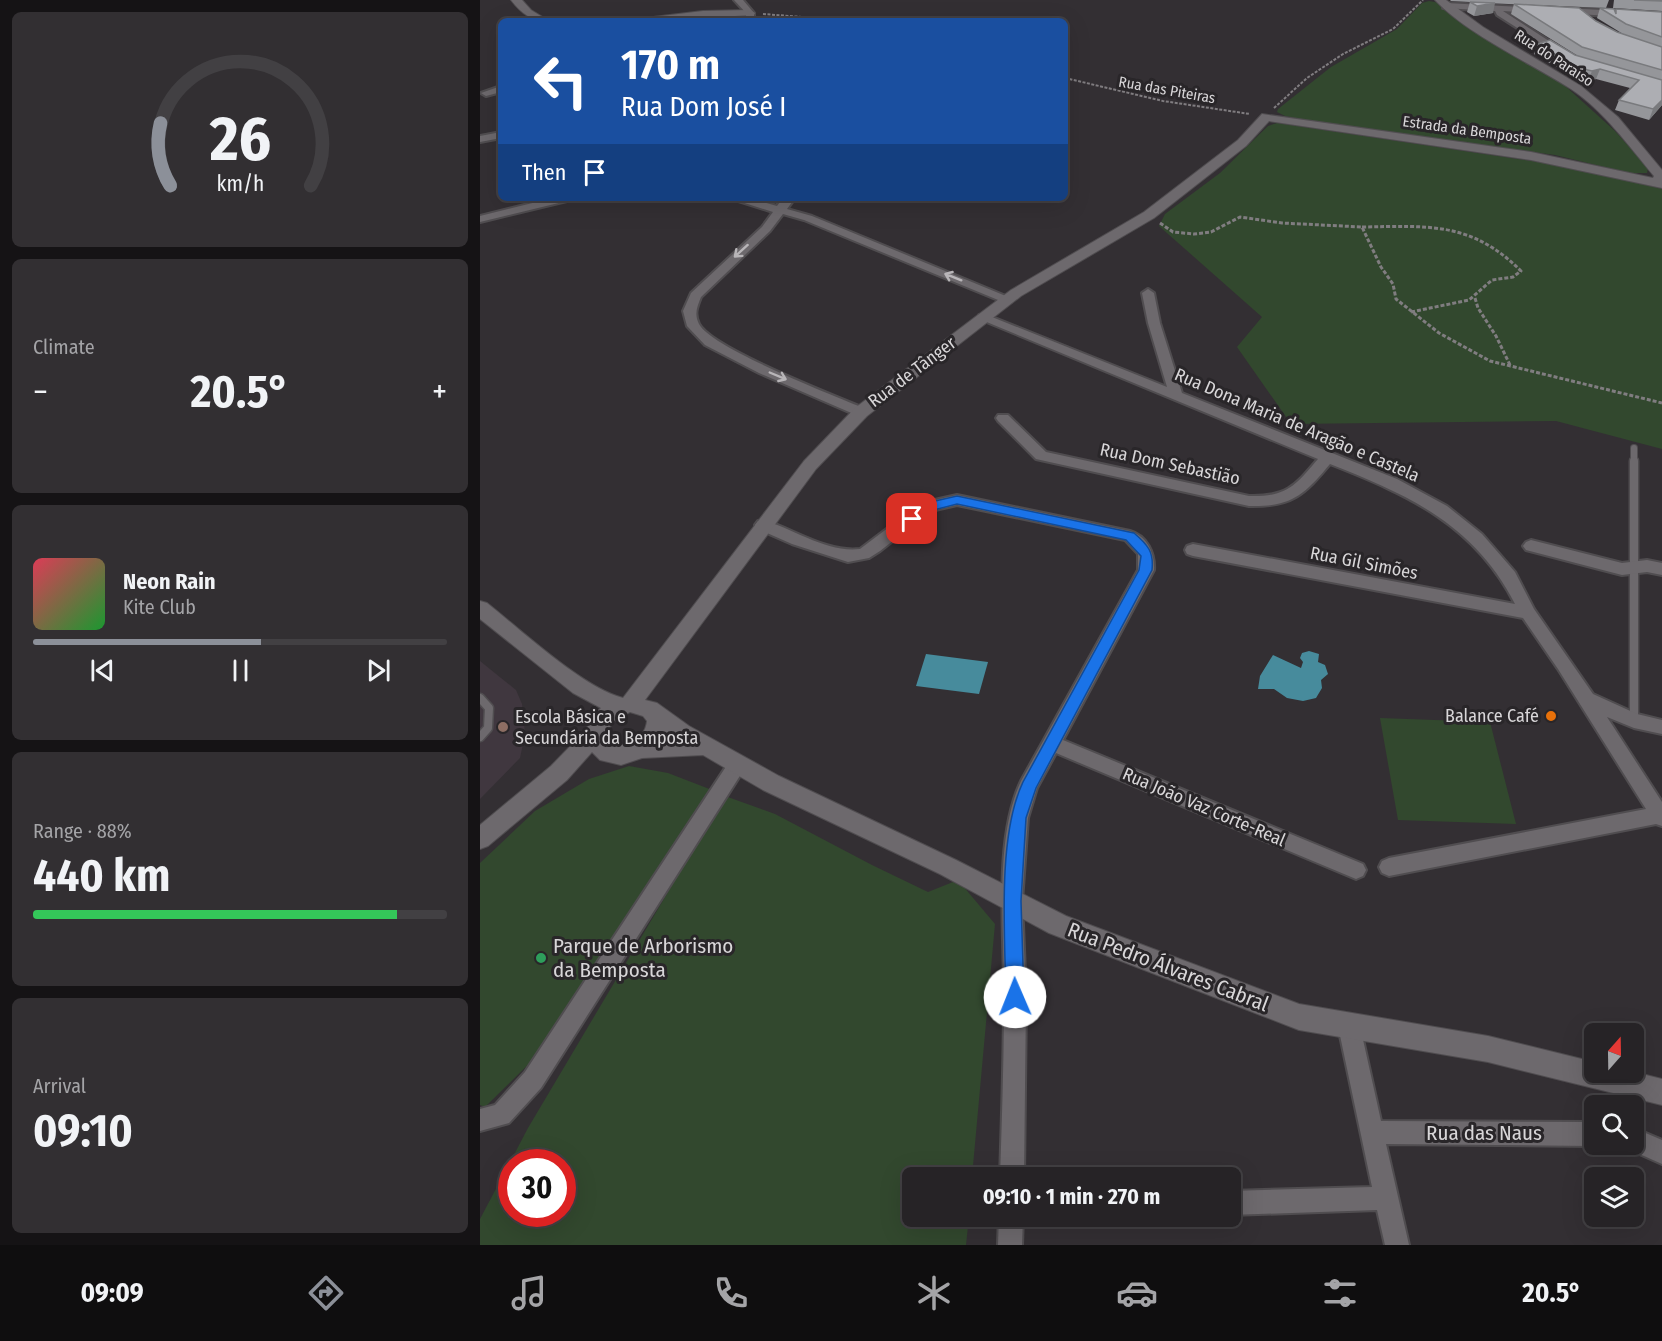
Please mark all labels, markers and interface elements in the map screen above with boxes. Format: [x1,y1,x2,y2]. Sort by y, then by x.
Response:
street label: Rua do Paraíso [1511,26,1597,90]
text: 170 m [621,40,720,90]
icon: left [522,42,600,120]
street label: Rua das Piteiras [1117,73,1217,107]
text: Rua Dom José I [621,91,786,123]
text: 26 [208,102,271,177]
street label: Estrada da Bemposta [1401,112,1533,148]
icon: arrive [578,156,611,189]
text: Then [522,159,566,186]
text: km/h [216,172,264,198]
one-way arrow [734,244,749,258]
one-way arrow [945,271,963,282]
street label: Rua de Tânger [864,331,961,412]
text: Climate [33,335,95,359]
street label: Rua Dona Maria de Aragão e Castela [1171,363,1423,487]
text: 20.5° [190,365,289,419]
one-way arrow [768,370,786,382]
text: − [33,372,48,412]
text: + [432,372,447,412]
street label: Rua Dom Sebastião [1098,438,1242,490]
pin [886,493,937,544]
icon: arrive [895,502,928,535]
street label: Rua Gil Simões [1308,542,1420,584]
text: Neon Rain [123,568,216,595]
text: Kite Club [123,595,196,619]
icon: previous [86,654,119,687]
icon: pause [224,654,257,687]
icon: next [362,654,395,687]
place label: Balance Café [1445,705,1539,727]
place label: Escola Básica e Secundária da Bemposta [515,706,698,749]
marker: Balance Café [1544,709,1558,723]
marker: Escola Básica e Secundária da Bemposta [496,720,510,734]
street label: Rua João Vaz Corte-Real [1119,763,1289,851]
text: Range · 88% [33,819,132,843]
text: 440 km [33,849,170,903]
street label: Rua Pedro Álvares Cabral [1064,917,1273,1018]
place label: Parque de Arborismo da Bemposta [553,933,733,983]
marker: Parque de Arborismo da Bemposta [534,951,548,965]
position arrow [983,965,1047,1029]
north arrow [1584,1023,1644,1083]
map controls [1584,1023,1644,1227]
text: Arrival [33,1074,86,1098]
button: search [1584,1095,1644,1155]
text: 09:10 [33,1104,133,1158]
street label: Rua das Naus [1426,1120,1542,1146]
speed limit sign: 30 [498,1149,576,1227]
button: layers [1584,1167,1644,1227]
text: 09:10 · 1 min · 270 m [983,1183,1160,1210]
icon: directions [305,1272,347,1314]
icon: music [508,1272,550,1314]
icon: phone [710,1272,752,1314]
icon: climate [913,1272,955,1314]
icon: car [1116,1272,1158,1314]
icon: filters [1319,1272,1361,1314]
text: 09:09 [80,1277,144,1309]
text: 20.5° [1522,1277,1582,1309]

